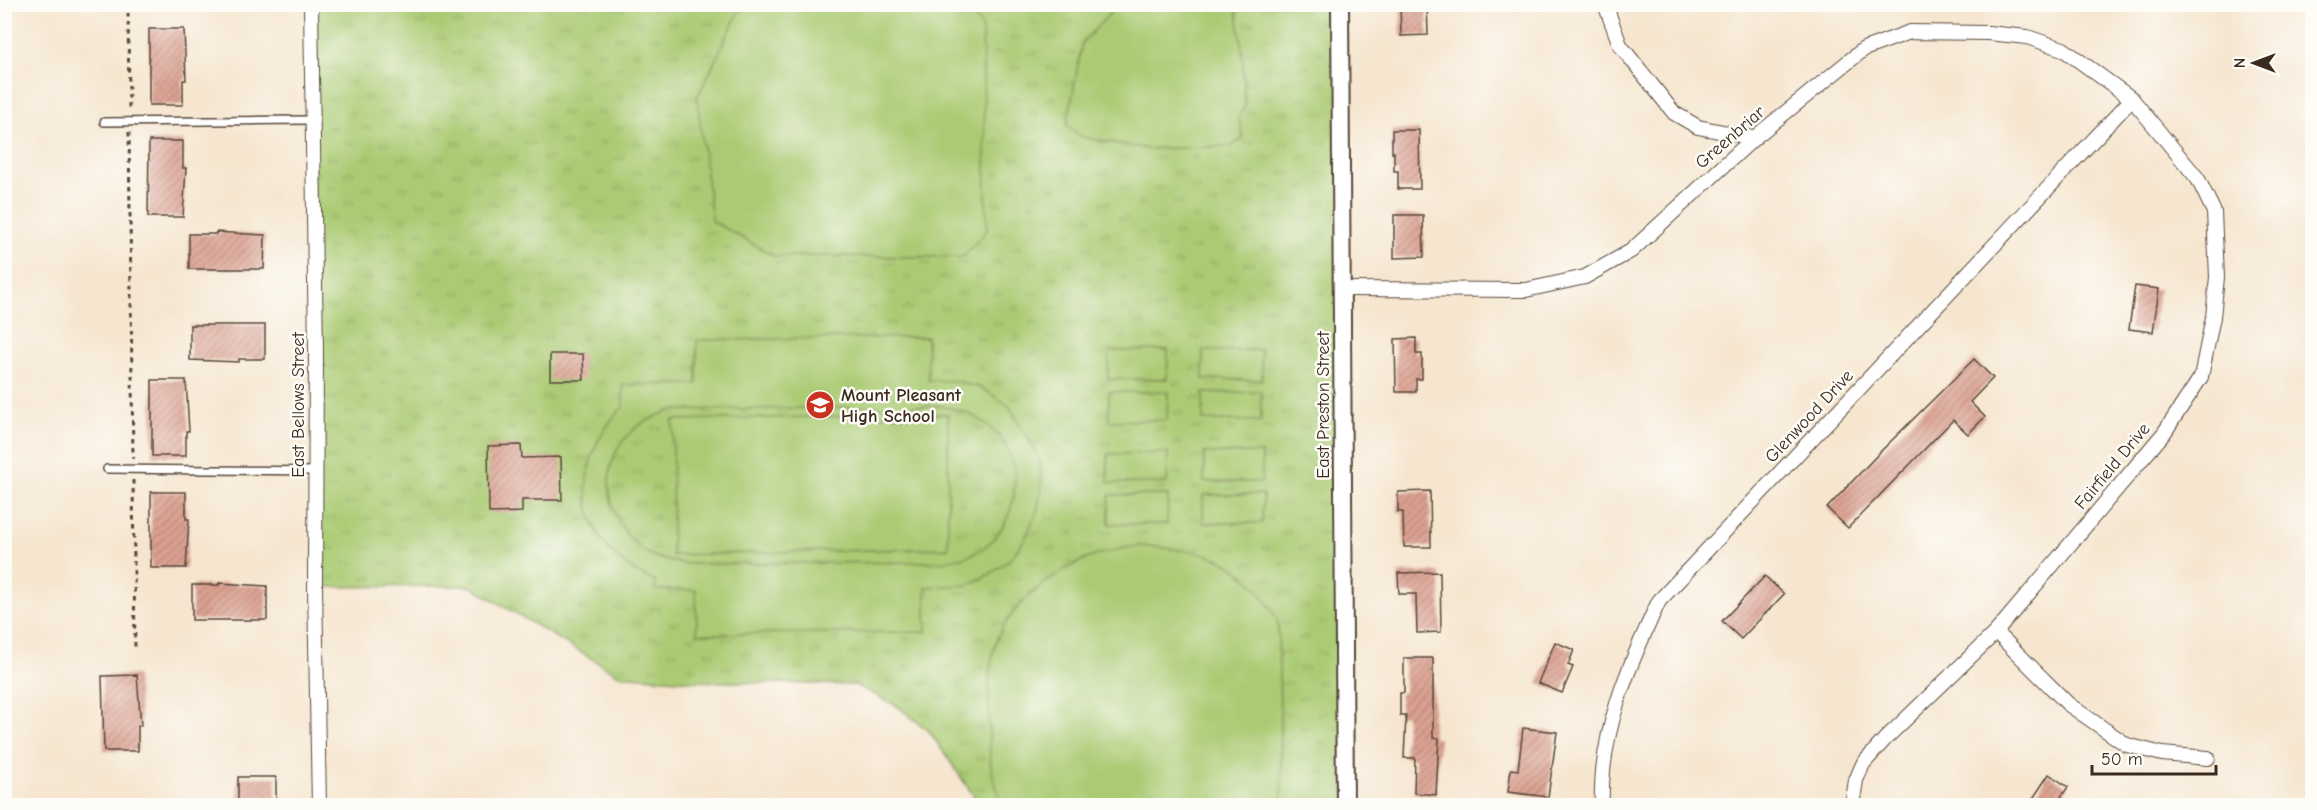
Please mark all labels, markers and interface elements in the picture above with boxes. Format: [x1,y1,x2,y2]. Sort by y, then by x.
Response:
north arrow [2224,33,2284,93]
text: N [2231,58,2249,68]
street label: Greenbriar [1691,101,1770,173]
street label: East Preston Street [1313,330,1334,479]
street label: East Bellows Street [288,331,309,478]
street label: Glenwood Drive [1761,365,1858,467]
place label: Mount Pleasant High School [841,385,962,427]
school or university icon: Mount Pleasant High School [804,389,836,421]
street label: Fairfield Drive [2070,419,2155,514]
scale bar [2092,738,2216,776]
text: 50 m [2101,749,2143,770]

